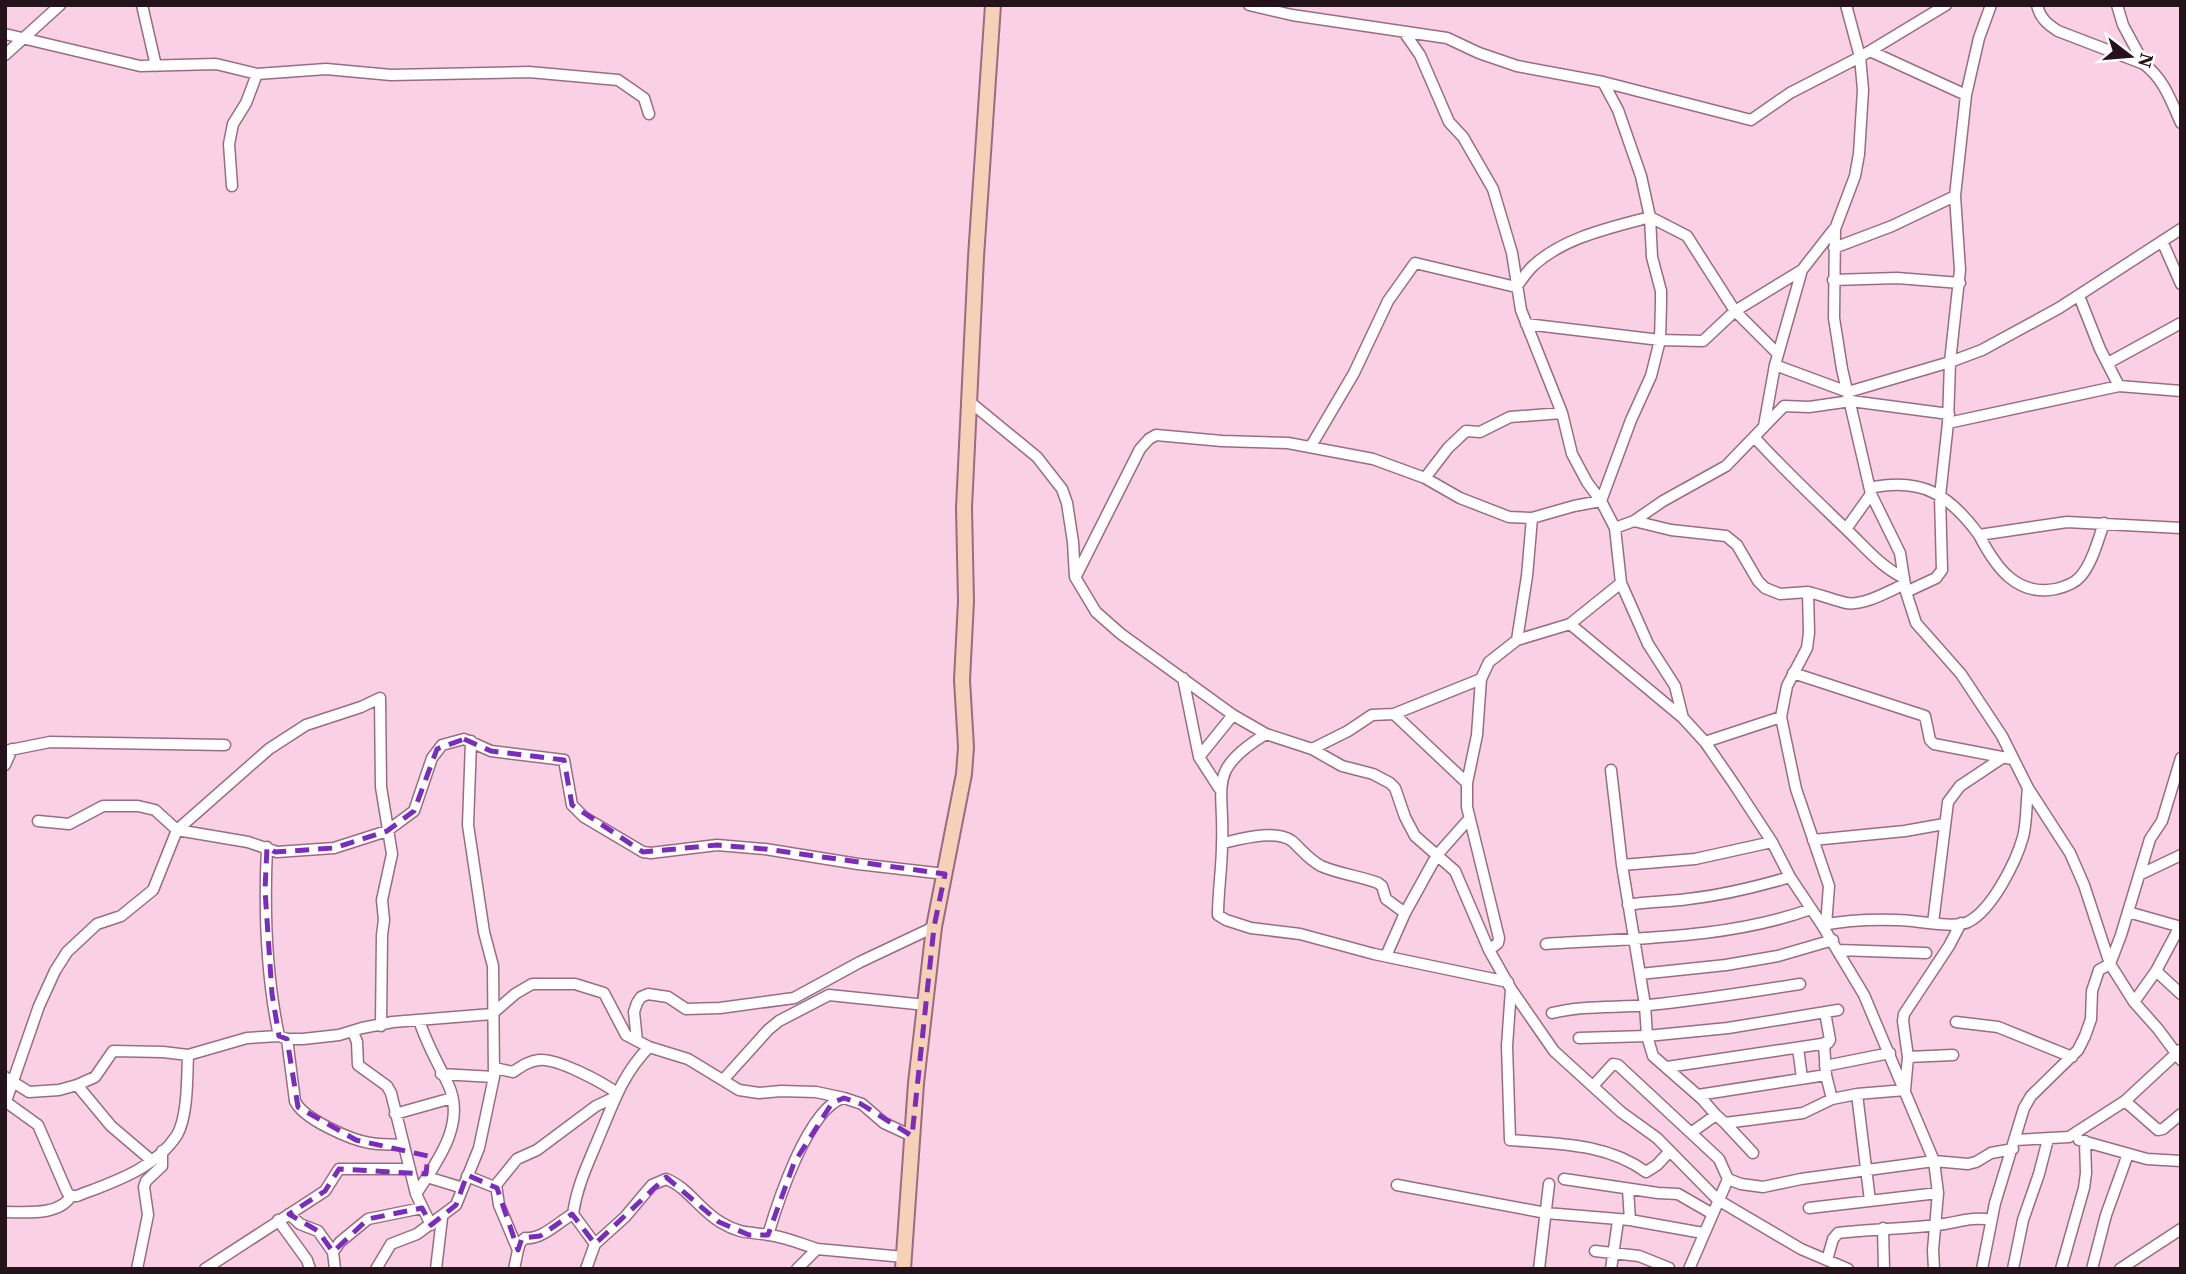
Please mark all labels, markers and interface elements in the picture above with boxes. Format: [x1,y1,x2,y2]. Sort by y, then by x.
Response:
north arrow [2095,21,2165,91]
text: N [2132,50,2161,71]

